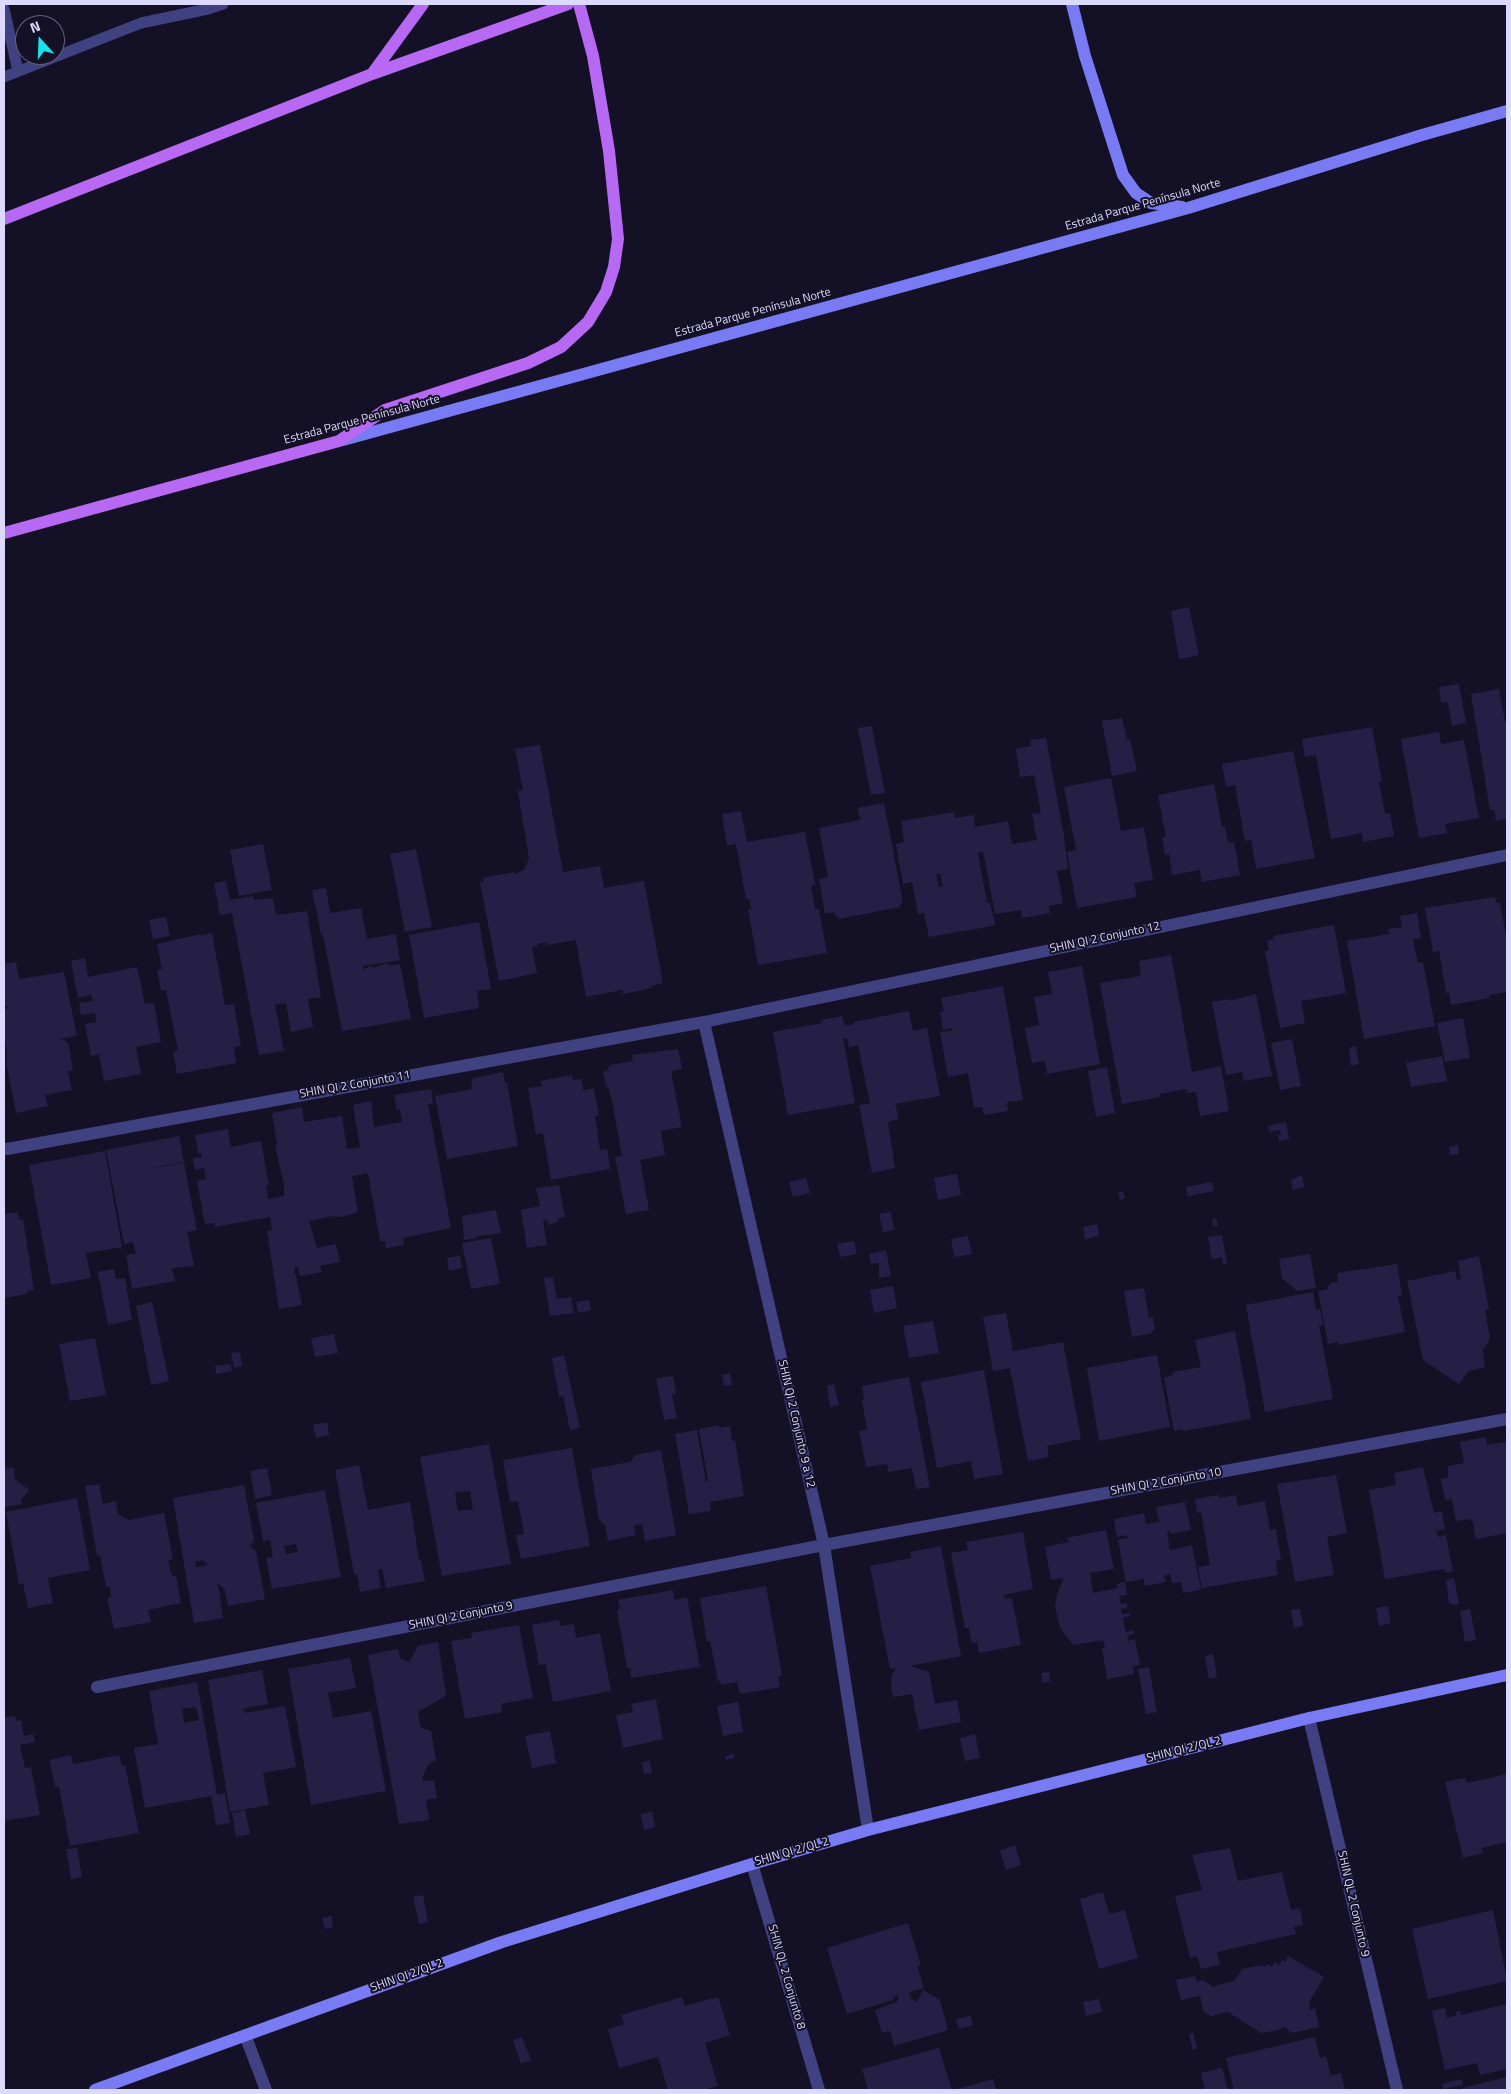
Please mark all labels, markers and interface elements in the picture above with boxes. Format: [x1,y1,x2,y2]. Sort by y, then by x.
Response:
north arrow [15,15,65,65]
text: N [27,15,43,38]
street label: Estrada Parque Península Norte [1064,176,1222,234]
street label: Estrada Parque Península Norte [673,285,833,341]
street label: Estrada Parque Península Norte [282,392,442,448]
street label: SHIN QI 2 Conjunto 12 [1049,919,1161,957]
street label: SHIN QI 2 Conjunto 11 [298,1068,412,1102]
street label: SHIN QI 2 Conjunto 9 a 12 [774,1359,818,1489]
street label: SHIN QI 2 Conjunto 10 [1109,1465,1223,1499]
street label: SHIN QI 2 Conjunto 9 [408,1599,514,1633]
street label: SHIN QI 2/QL 2 [1145,1734,1223,1766]
street label: SHIN QI 2/QL 2 [753,1835,831,1869]
street label: SHIN QL 2 Conjunto 9 [1334,1850,1372,1958]
street label: SHIN QL 2 Conjunto 8 [764,1923,808,2031]
street label: SHIN QI 2/QL 2 [369,1956,445,1996]

